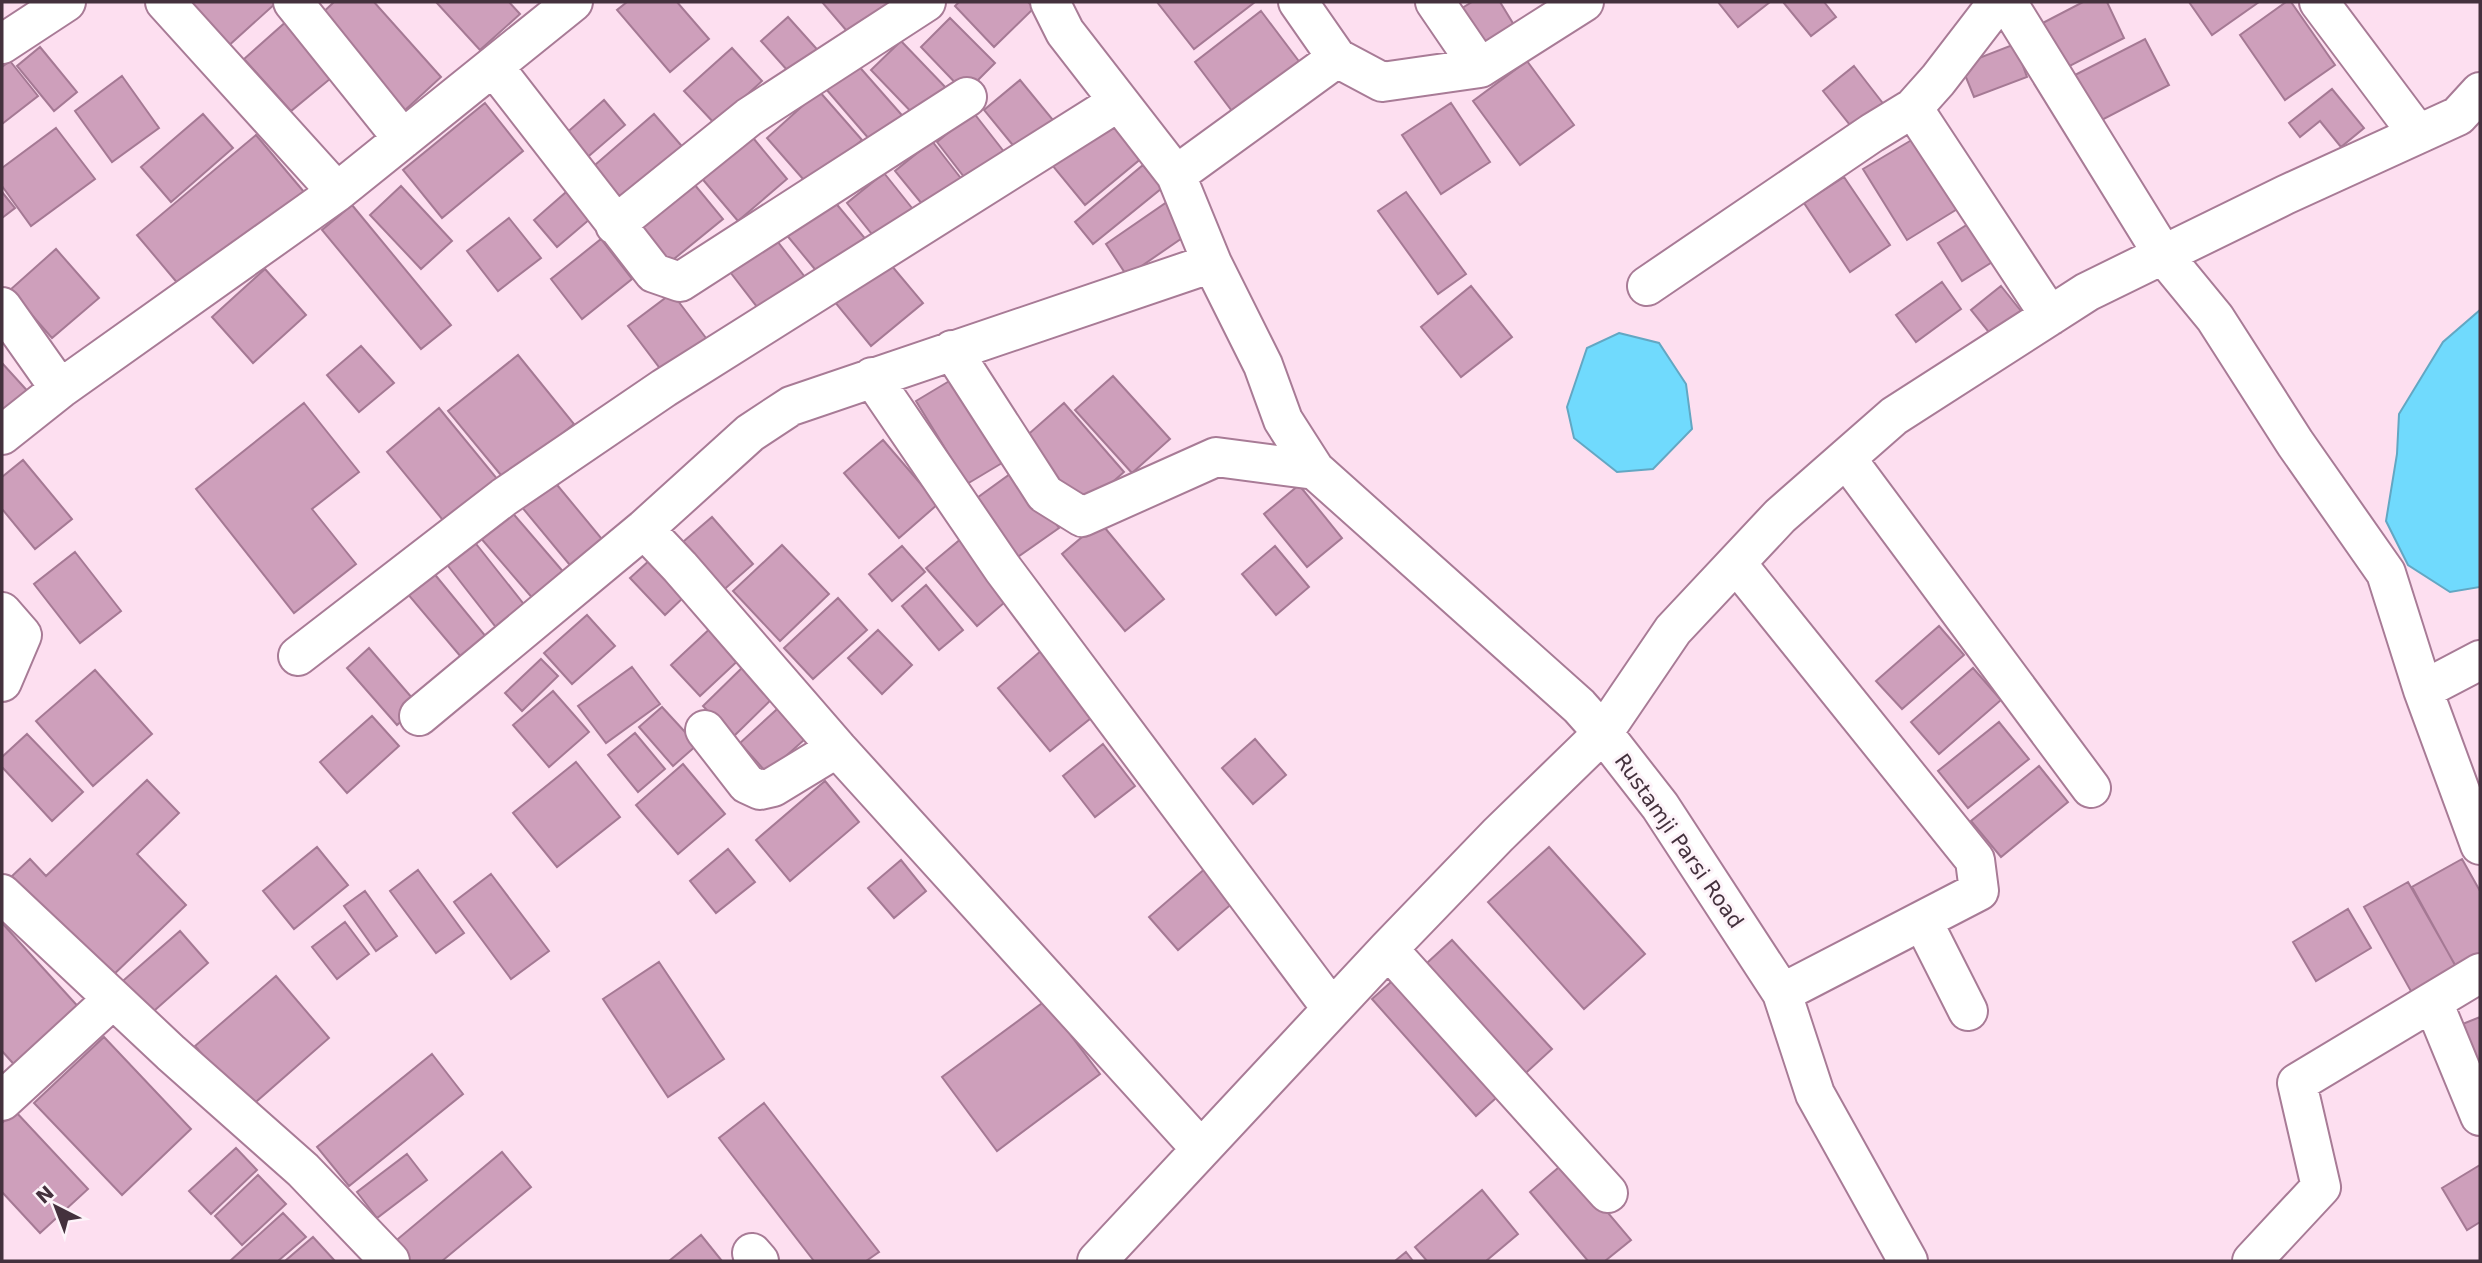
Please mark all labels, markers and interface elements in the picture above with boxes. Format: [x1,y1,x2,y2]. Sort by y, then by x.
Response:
street label: Rustamji Parsi Road [1610,749,1748,933]
north arrow [21,1172,91,1242]
text: N [31,1181,58,1208]

